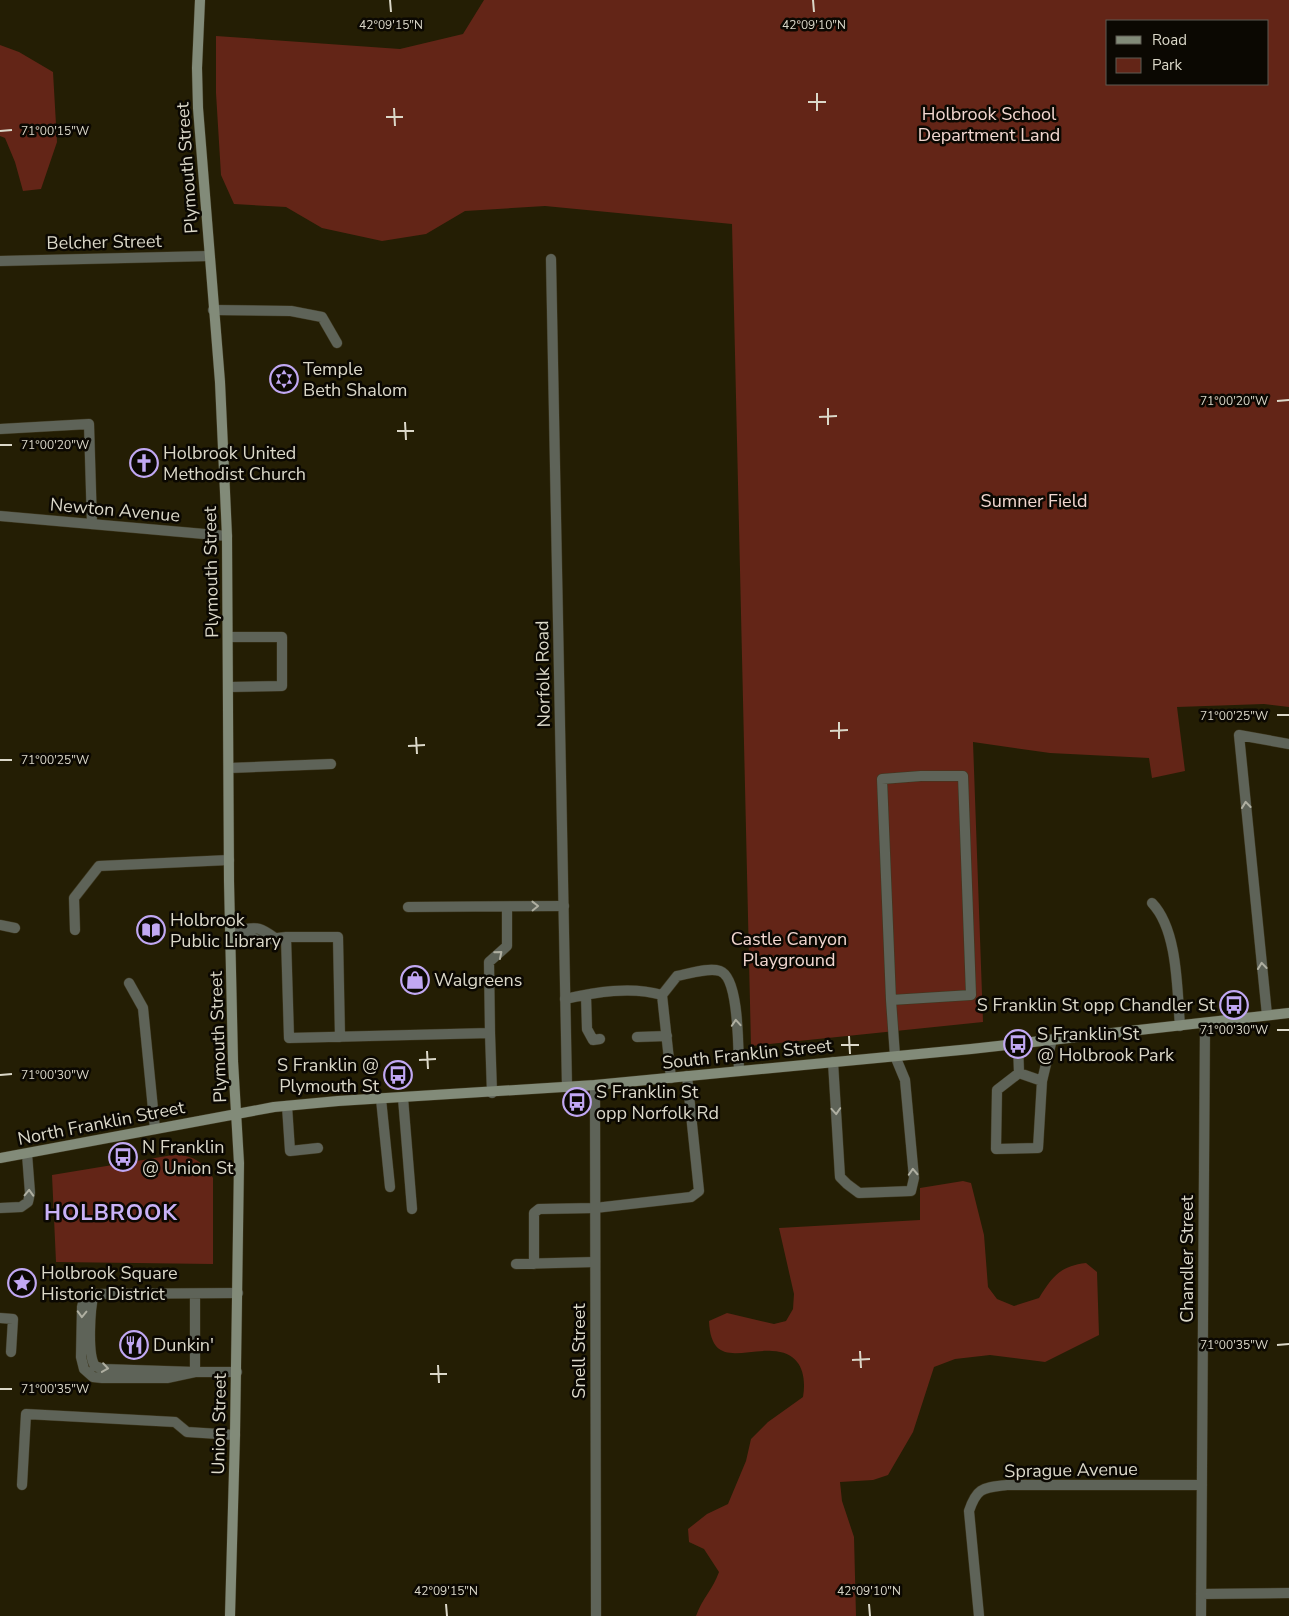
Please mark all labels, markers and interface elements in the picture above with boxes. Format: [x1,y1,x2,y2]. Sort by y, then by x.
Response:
text: 42°09'15"N [359,17,423,33]
text: 42°09'10"N [782,17,846,33]
legend [1106,20,1269,85]
text: Road [1152,30,1187,50]
text: Park [1152,55,1182,75]
street label: Plymouth Street [170,101,204,234]
park label: Holbrook School Department Land [918,102,1060,147]
text: 71°00'15"W [21,123,89,139]
street label: Belcher Street [46,229,163,255]
place label: Temple Beth Shalom [303,357,407,402]
synagogue icon: Temple Beth Shalom [269,364,299,394]
text: 71°00'20"W [1200,393,1268,409]
text: 71°00'20"W [21,437,89,453]
place label: Holbrook United Methodist Church [163,441,306,486]
church icon: Holbrook United Methodist Church [129,448,159,478]
park label: Sumner Field [981,489,1087,513]
street label: Newton Avenue [49,492,181,528]
street label: Plymouth Street [198,505,224,638]
street label: Norfolk Road [530,620,556,728]
text: 71°00'25"W [1200,708,1268,724]
text: 71°00'25"W [21,752,89,768]
one-way arrow [1241,800,1252,808]
one-way arrow [532,901,540,912]
place label: Holbrook Public Library [170,908,282,953]
library icon: Holbrook Public Library [136,915,166,945]
park label: Castle Canyon Playground [731,927,847,972]
one-way arrow [493,950,502,959]
one-way arrow [1257,962,1268,970]
shop icon: Walgreens [400,965,430,995]
place label: Walgreens [434,968,522,992]
street label: Plymouth Street [204,970,232,1103]
bus stop icon: S Franklin St opp Chandler St [1219,990,1249,1020]
place label: S Franklin St opp Chandler St [977,993,1216,1017]
one-way arrow [730,1019,741,1027]
place label: S Franklin St @ Holbrook Park [1037,1022,1175,1067]
text: 71°00'30"W [1200,1022,1268,1038]
bus stop icon: S Franklin St @ Holbrook Park [1003,1029,1033,1059]
street label: South Franklin Street [661,1033,834,1075]
place label: S Franklin @ Plymouth St [277,1053,380,1098]
bus stop icon: S Franklin @ Plymouth St [383,1060,413,1090]
text: 71°00'30"W [21,1067,89,1083]
place label: S Franklin St opp Norfolk Rd [596,1080,719,1125]
bus stop icon: S Franklin St opp Norfolk Rd [562,1087,592,1117]
street label: North Franklin Street [15,1095,187,1151]
one-way arrow [830,1107,841,1115]
place label: N Franklin @ Union St [142,1135,234,1180]
bus stop icon: N Franklin @ Union St [108,1142,138,1172]
one-way arrow [908,1167,919,1175]
one-way arrow [23,1189,34,1197]
street label: Chandler Street [1175,1195,1199,1323]
district label: HOLBROOK [44,1198,178,1228]
place label: Holbrook Square Historic District [41,1261,178,1306]
place icon: Holbrook Square Historic District [7,1268,37,1298]
street label: Snell Street [567,1303,591,1399]
one-way arrow [77,1310,88,1318]
restaurant icon: Dunkin' [119,1330,149,1360]
place label: Dunkin' [153,1333,214,1357]
text: 71°00'35"W [1200,1337,1268,1353]
one-way arrow [101,1362,110,1372]
street label: Union Street [206,1372,232,1475]
text: 71°00'35"W [21,1381,89,1397]
street label: Sprague Avenue [1004,1457,1138,1483]
text: 42°09'15"N [414,1583,478,1599]
text: 42°09'10"N [837,1583,901,1599]

